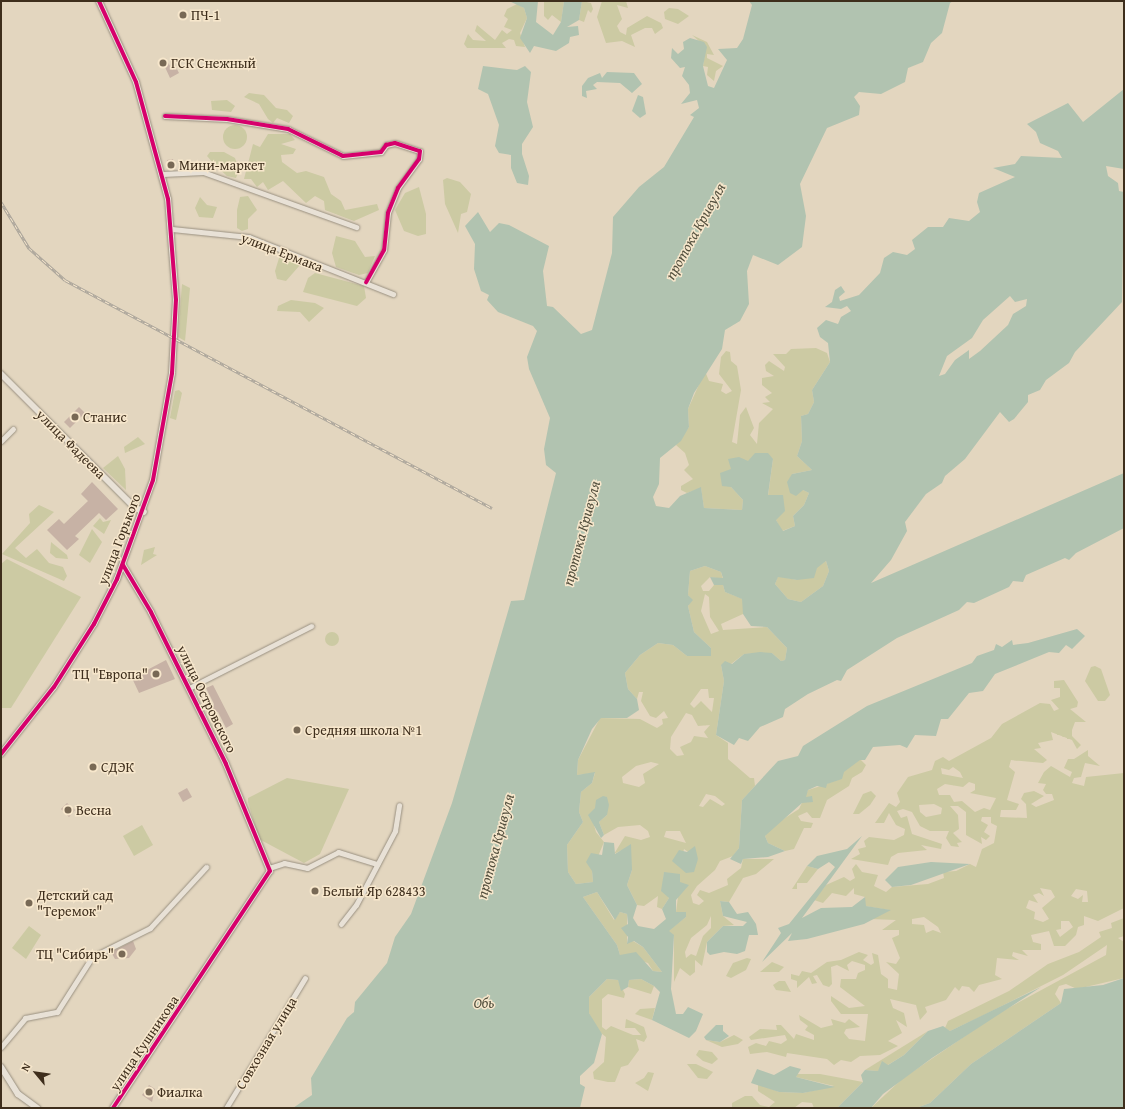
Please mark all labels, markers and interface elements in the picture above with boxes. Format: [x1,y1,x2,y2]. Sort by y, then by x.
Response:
place label: ПЧ-1 [191,7,220,23]
marker: ПЧ-1 [178,10,188,20]
place label: ГСК Снежный [171,55,256,71]
marker: ГСК Снежный [158,58,168,68]
place label: Мини-маркет [179,157,264,173]
marker: Мини-маркет [166,160,176,170]
water label: протока Кривуля [661,180,729,282]
street label: улица Ермака [239,229,325,275]
street label: улица Фадеева [33,406,109,482]
place label: Станис [83,409,127,425]
marker: Станис [70,412,80,422]
water label: протока Кривуля [558,479,604,587]
street label: улица Горького [94,491,144,587]
street label: улица Островского [174,642,240,756]
place label: ТЦ "Европа" [73,666,148,682]
marker: ТЦ "Европа" [151,669,161,679]
place label: Средняя школа №1 [305,722,422,738]
marker: Средняя школа №1 [292,725,302,735]
place label: СДЭК [101,759,134,775]
marker: СДЭК [88,762,98,772]
water label: протока Кривуля [472,792,518,900]
place label: Весна [76,802,111,818]
marker: Весна [63,805,73,815]
place label: Белый Яр 628433 [323,883,426,899]
marker: Белый Яр 628433 [310,886,320,896]
place label: Детский сад "Теремок" [37,887,113,920]
marker: Детский сад "Теремок" [24,898,34,908]
place label: ТЦ "Сибирь" [36,946,114,962]
marker: ТЦ "Сибирь" [117,949,127,959]
street label: улица Кушникова [106,992,182,1094]
street label: Совхозная улица [232,994,300,1092]
water label: Обь [474,994,494,1012]
north arrow [16,1053,56,1093]
text: N [17,1060,34,1074]
place label: Фиалка [157,1084,203,1100]
marker: Фиалка [144,1087,154,1097]

